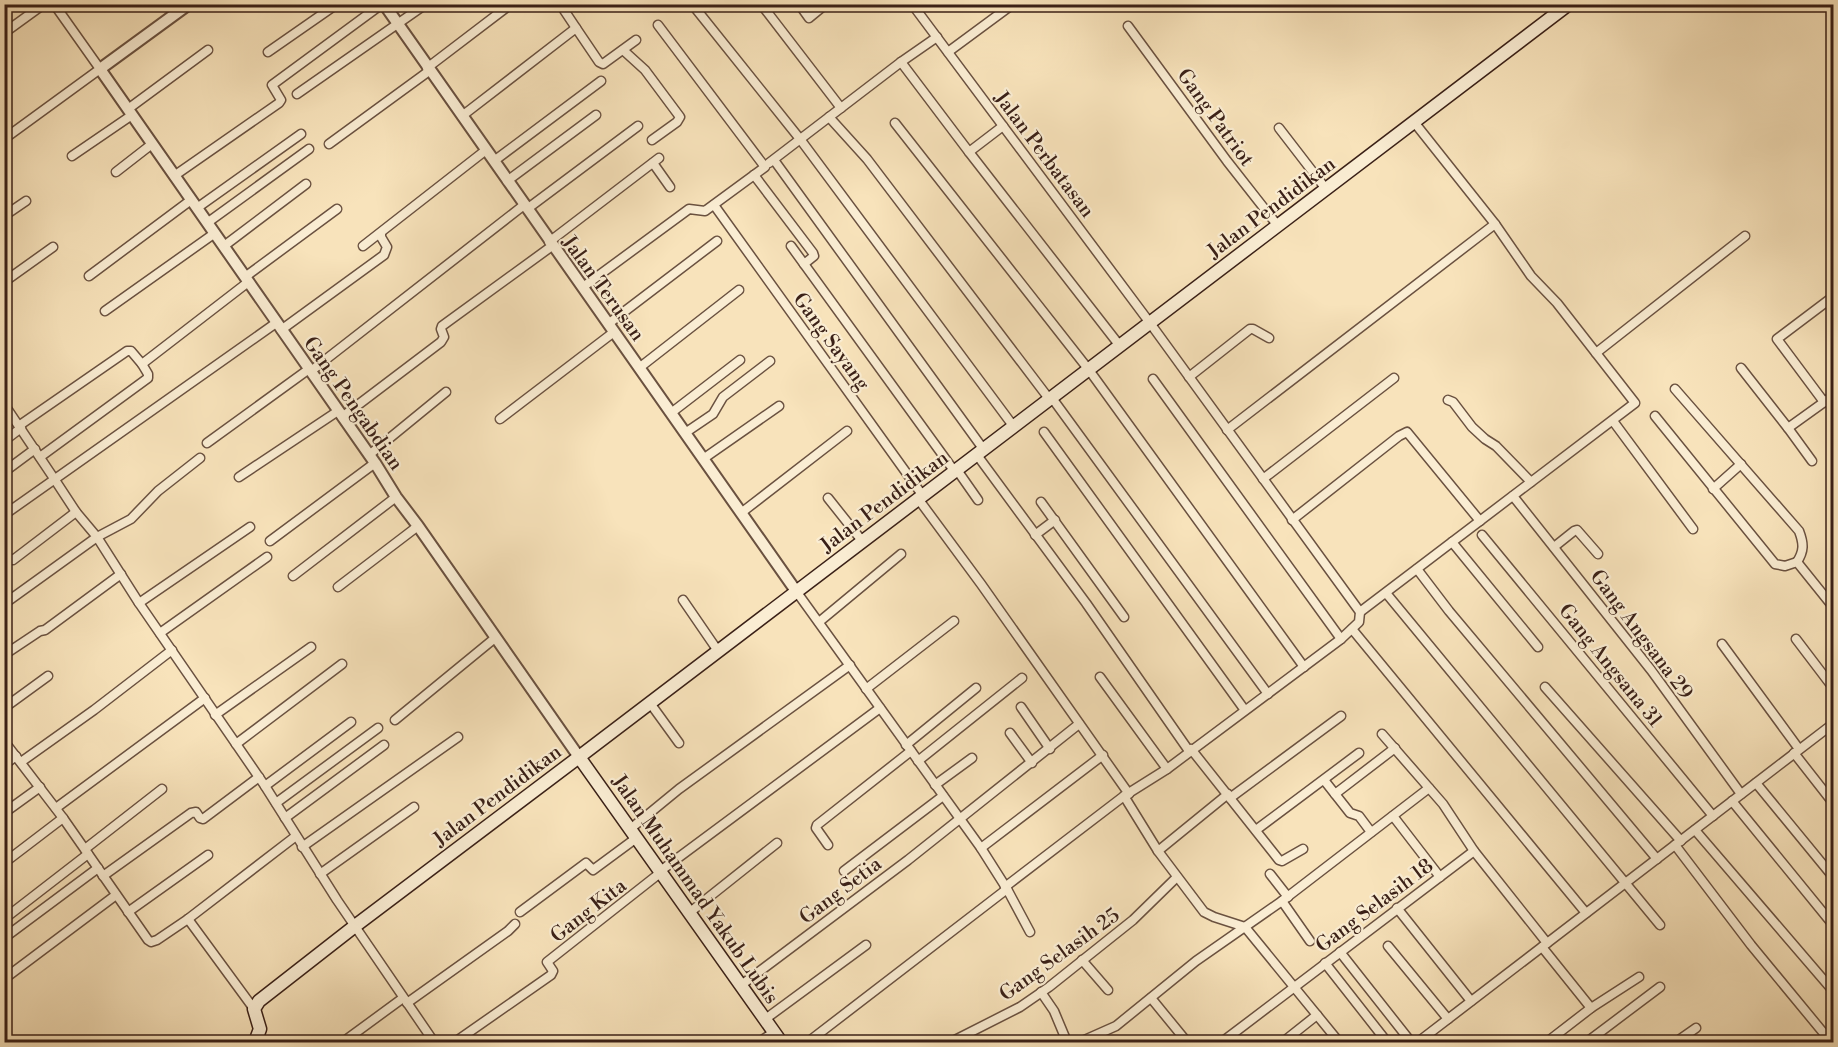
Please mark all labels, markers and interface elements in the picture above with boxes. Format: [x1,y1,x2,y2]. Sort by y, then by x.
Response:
street label: Gang Patriot [1171,64,1259,172]
street label: Jalan Perbatasan [988,86,1099,223]
street label: Jalan Pendidikan [1202,152,1341,265]
street label: Jalan Terusan [556,230,650,347]
street label: Gang Sayang [787,288,875,396]
street label: Gang Pengabdian [297,332,408,476]
street label: Jalan Pendidikan [815,446,954,559]
street label: Gang Angsana 29 [1584,565,1698,705]
street label: Gang Angsana 31 [1552,599,1667,733]
street label: Jalan Pendidikan [428,740,567,853]
street label: Jalan Muhammad Yakub Lubis [605,770,784,1009]
street label: Gang Setia [795,852,888,930]
street label: Gang Selasih 18 [1311,854,1439,959]
street label: Gang Kita [546,873,633,949]
street label: Gang Selasih 25 [995,903,1125,1007]

